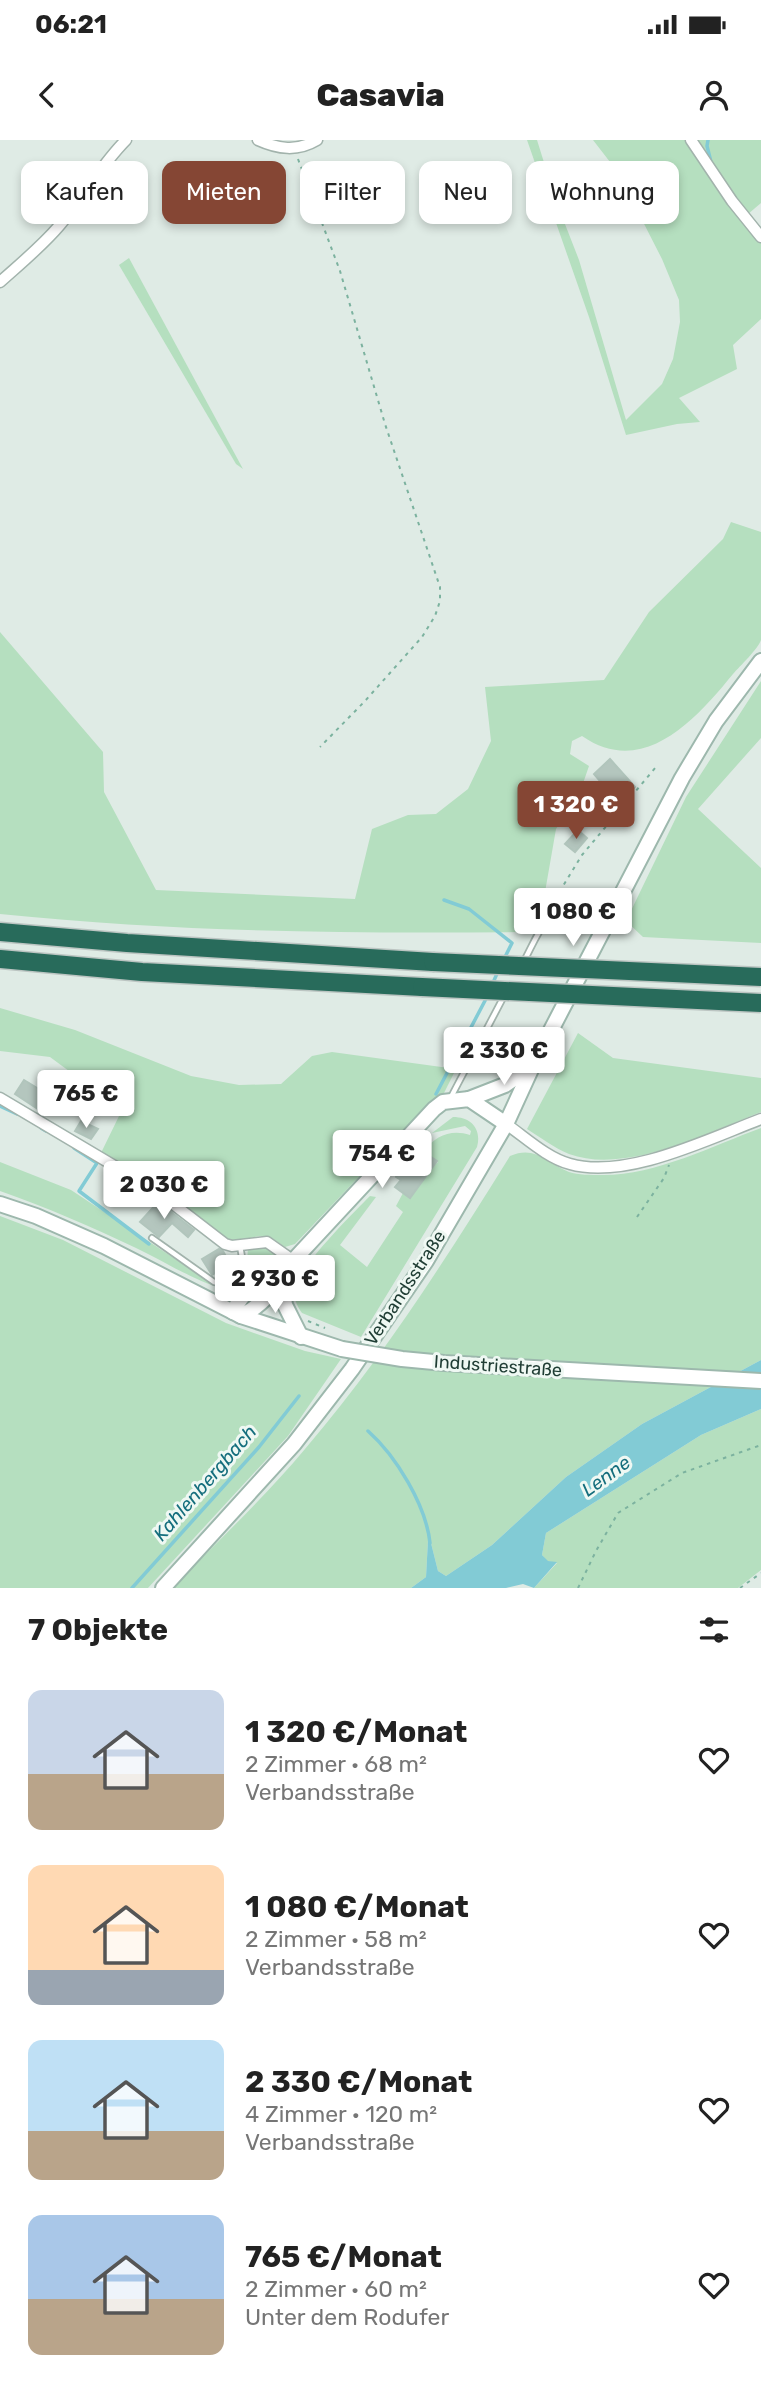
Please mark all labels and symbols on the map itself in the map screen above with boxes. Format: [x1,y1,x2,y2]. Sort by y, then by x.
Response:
pin: 1 320 € [511,782,641,841]
pin: 1 080 € [508,888,638,948]
pin: 2 330 € [439,1028,569,1087]
pin: 765 € [37,1070,135,1130]
pin: 754 € [333,1130,431,1190]
pin: 2 030 € [99,1161,229,1221]
street label: Verbandsstraße [360,1226,450,1350]
pin: 2 930 € [210,1256,340,1315]
street label: Industriestraße [433,1351,563,1381]
water label: Kahlenbergbach [149,1421,261,1545]
water label: Lenne [577,1450,635,1501]

